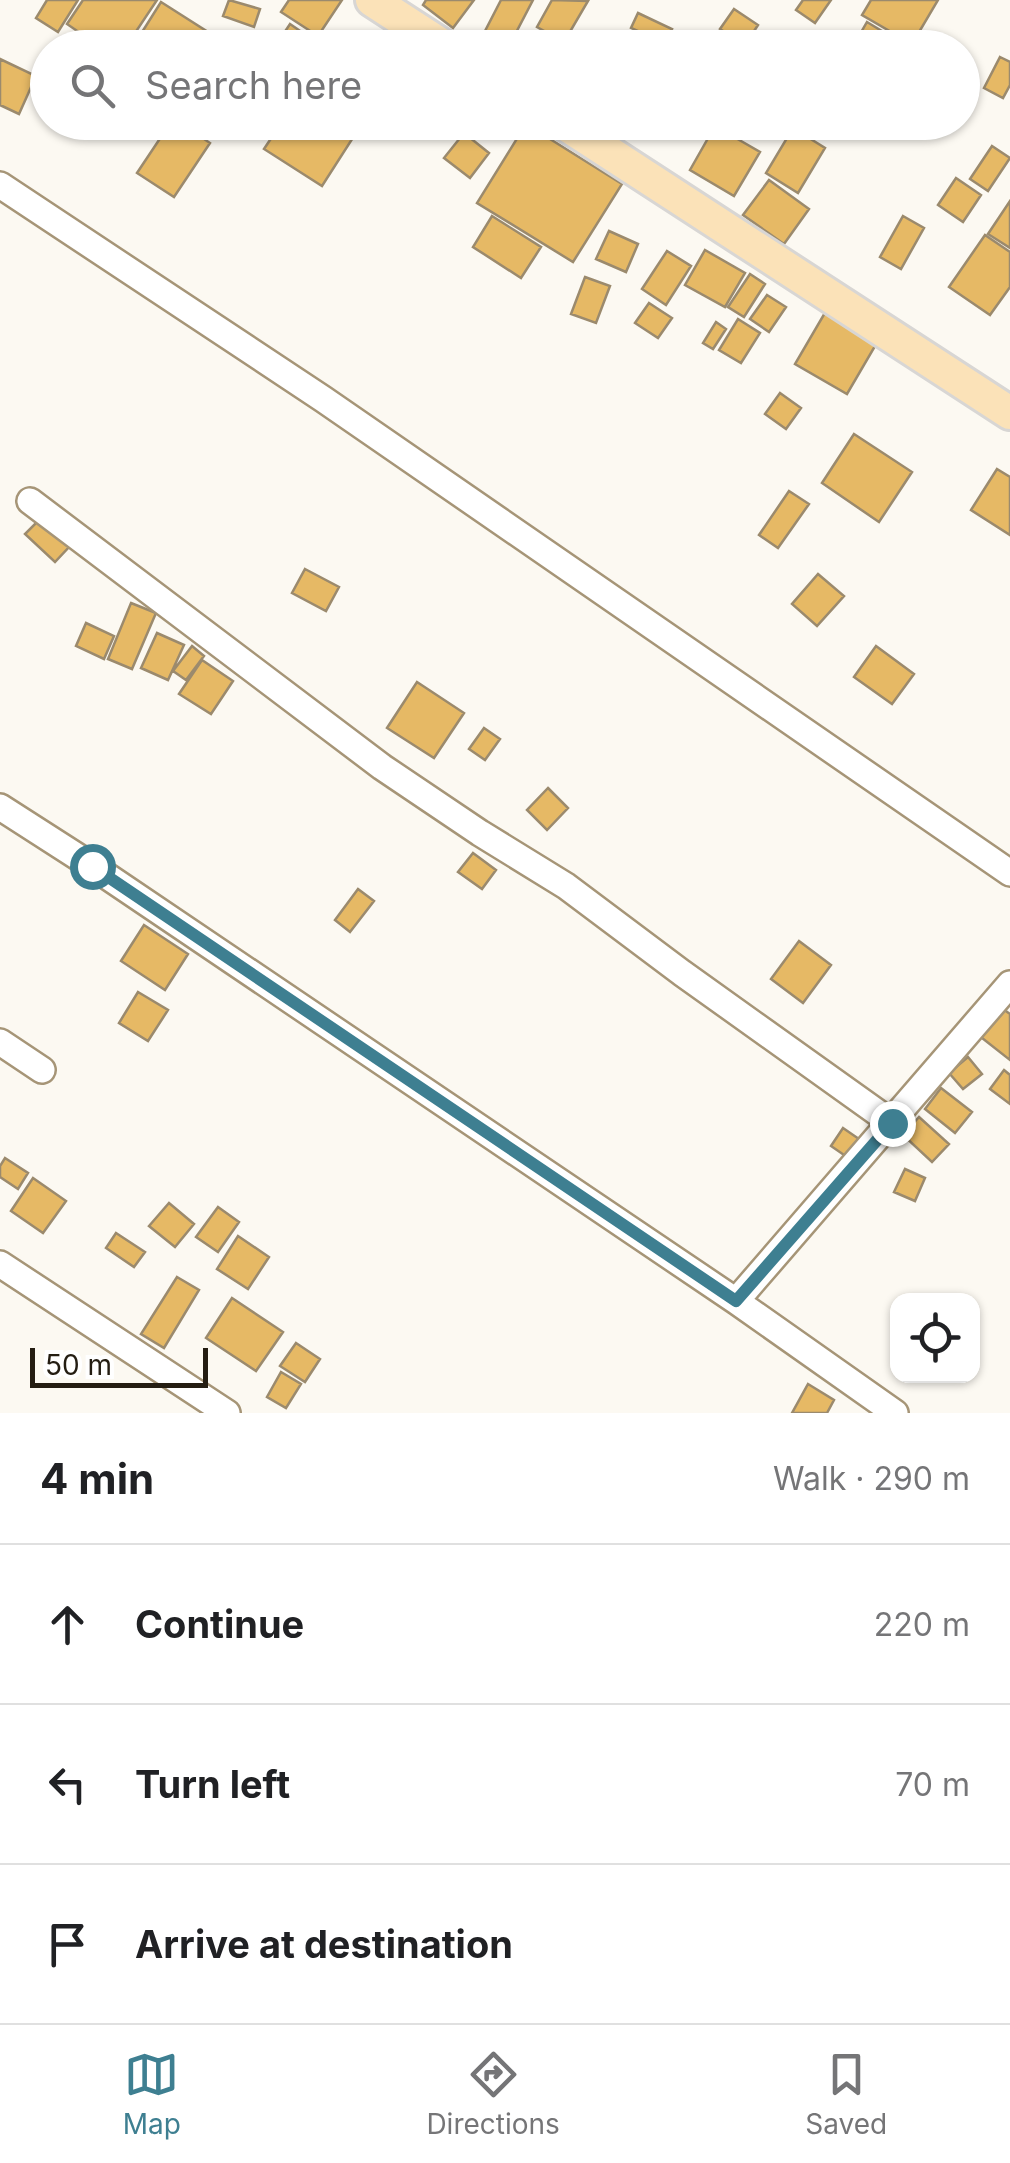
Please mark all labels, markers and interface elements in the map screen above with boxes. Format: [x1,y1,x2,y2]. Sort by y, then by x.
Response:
search box [30,30,980,140]
icon: search [65,58,120,113]
text: Search here [145,62,362,108]
route start [70,844,116,890]
route end [870,1101,916,1147]
map controls [890,1293,980,1383]
button: locate [890,1293,980,1383]
scale bar [30,1343,208,1388]
text: 50 m [45,1348,112,1382]
text: 4 min [40,1453,154,1504]
text: Walk · 290 m [773,1459,970,1498]
icon: ahead [40,1597,95,1652]
text: Continue [135,1601,304,1647]
text: 220 m [874,1605,970,1644]
icon: left [40,1757,95,1812]
text: Turn left [135,1761,290,1807]
text: 70 m [895,1765,970,1804]
icon: arrive [40,1917,95,1972]
text: Arrive at destination [135,1921,513,1967]
tab: Map [123,2047,181,2141]
tab: Directions [426,2047,560,2141]
tab: Saved [805,2047,887,2141]

